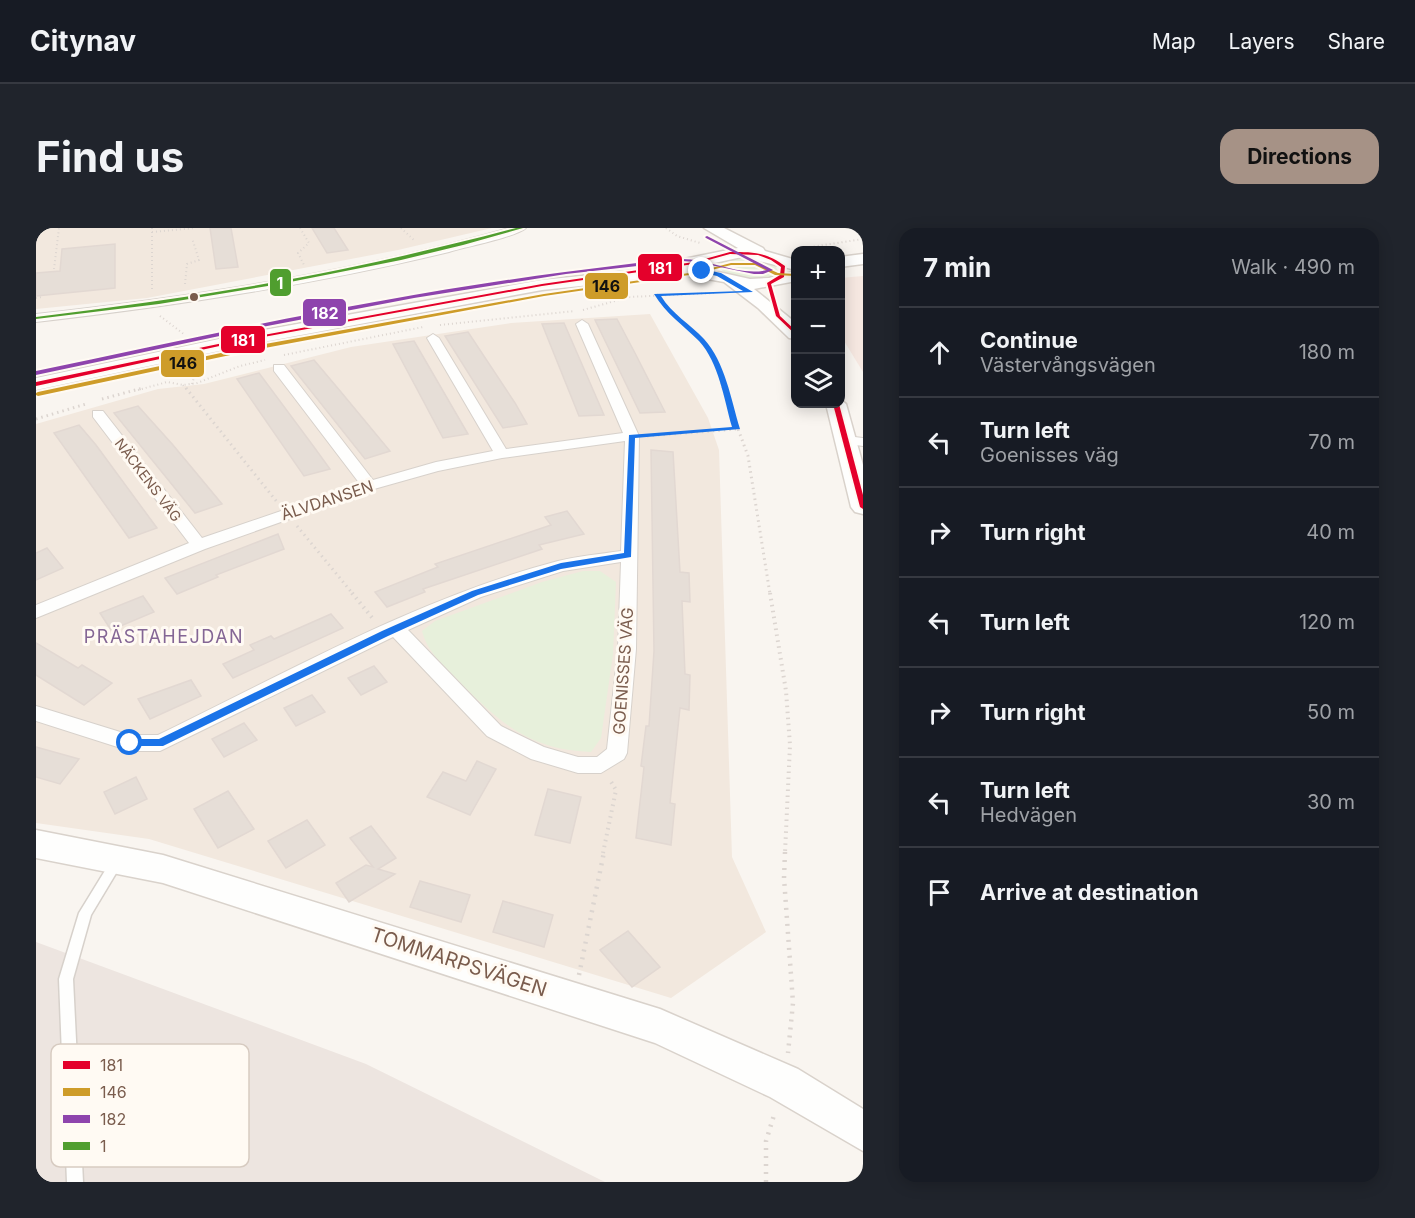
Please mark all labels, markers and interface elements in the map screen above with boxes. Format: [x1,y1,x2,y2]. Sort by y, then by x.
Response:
text: Citynav [30,24,136,58]
text: Map [1152,29,1196,54]
text: Layers [1229,29,1295,54]
text: Share [1328,29,1385,54]
button: Directions [1220,129,1379,184]
text: Find us [36,131,184,182]
map controls [791,246,845,408]
button: + [791,246,845,300]
text: 7 min [923,252,991,283]
line badge: 181 [637,253,683,282]
text: Walk · 490 m [1231,255,1355,279]
route end [688,257,714,283]
text: 181 [648,258,672,278]
line badge: 1 [269,268,292,297]
line badge: 146 [584,272,629,300]
text: 1 [277,273,283,293]
text: 146 [592,276,620,296]
unlabelled marker [188,291,200,303]
line badge: 182 [302,298,347,327]
button: − [791,300,845,354]
text: 182 [311,303,339,323]
line badge: 181 [220,325,266,354]
text: Continue [980,327,1078,353]
text: 181 [231,330,255,350]
icon: ahead [923,336,956,369]
text: 180 m [1299,340,1355,364]
line badge: 146 [160,349,205,378]
text: 146 [169,353,197,373]
text: Västervångsvägen [980,353,1156,377]
button: layers [791,354,845,408]
text: Turn left [980,417,1070,443]
icon: left [923,426,956,459]
text: 70 m [1308,430,1355,454]
street label: NÄCKENS VÄG [112,435,185,525]
text: Goenisses väg [980,443,1119,467]
street label: ÄLVDANSEN [278,476,376,524]
icon: right [923,516,956,549]
text: Turn right [980,519,1086,545]
text: 40 m [1306,520,1355,544]
icon: left [923,606,956,639]
street label: GOENISSES VÄG [609,607,637,735]
text: Turn left [980,609,1070,635]
text: 120 m [1299,610,1355,634]
district label: PRÄSTAHEJDAN [84,625,244,647]
icon: right [923,696,956,729]
text: Turn right [980,699,1086,725]
text: 50 m [1307,700,1355,724]
route start [116,729,142,755]
text: Turn left [980,777,1070,803]
icon: left [923,786,956,819]
text: 30 m [1307,790,1355,814]
text: Hedvägen [980,803,1077,827]
icon: arrive [923,876,956,909]
text: Arrive at destination [980,879,1199,905]
street label: TOMMARPSVÄGEN [368,922,550,1002]
legend [51,1044,249,1167]
text: 181 [100,1055,123,1075]
text: 146 [100,1082,127,1102]
text: 182 [100,1109,126,1129]
text: 1 [100,1136,107,1156]

